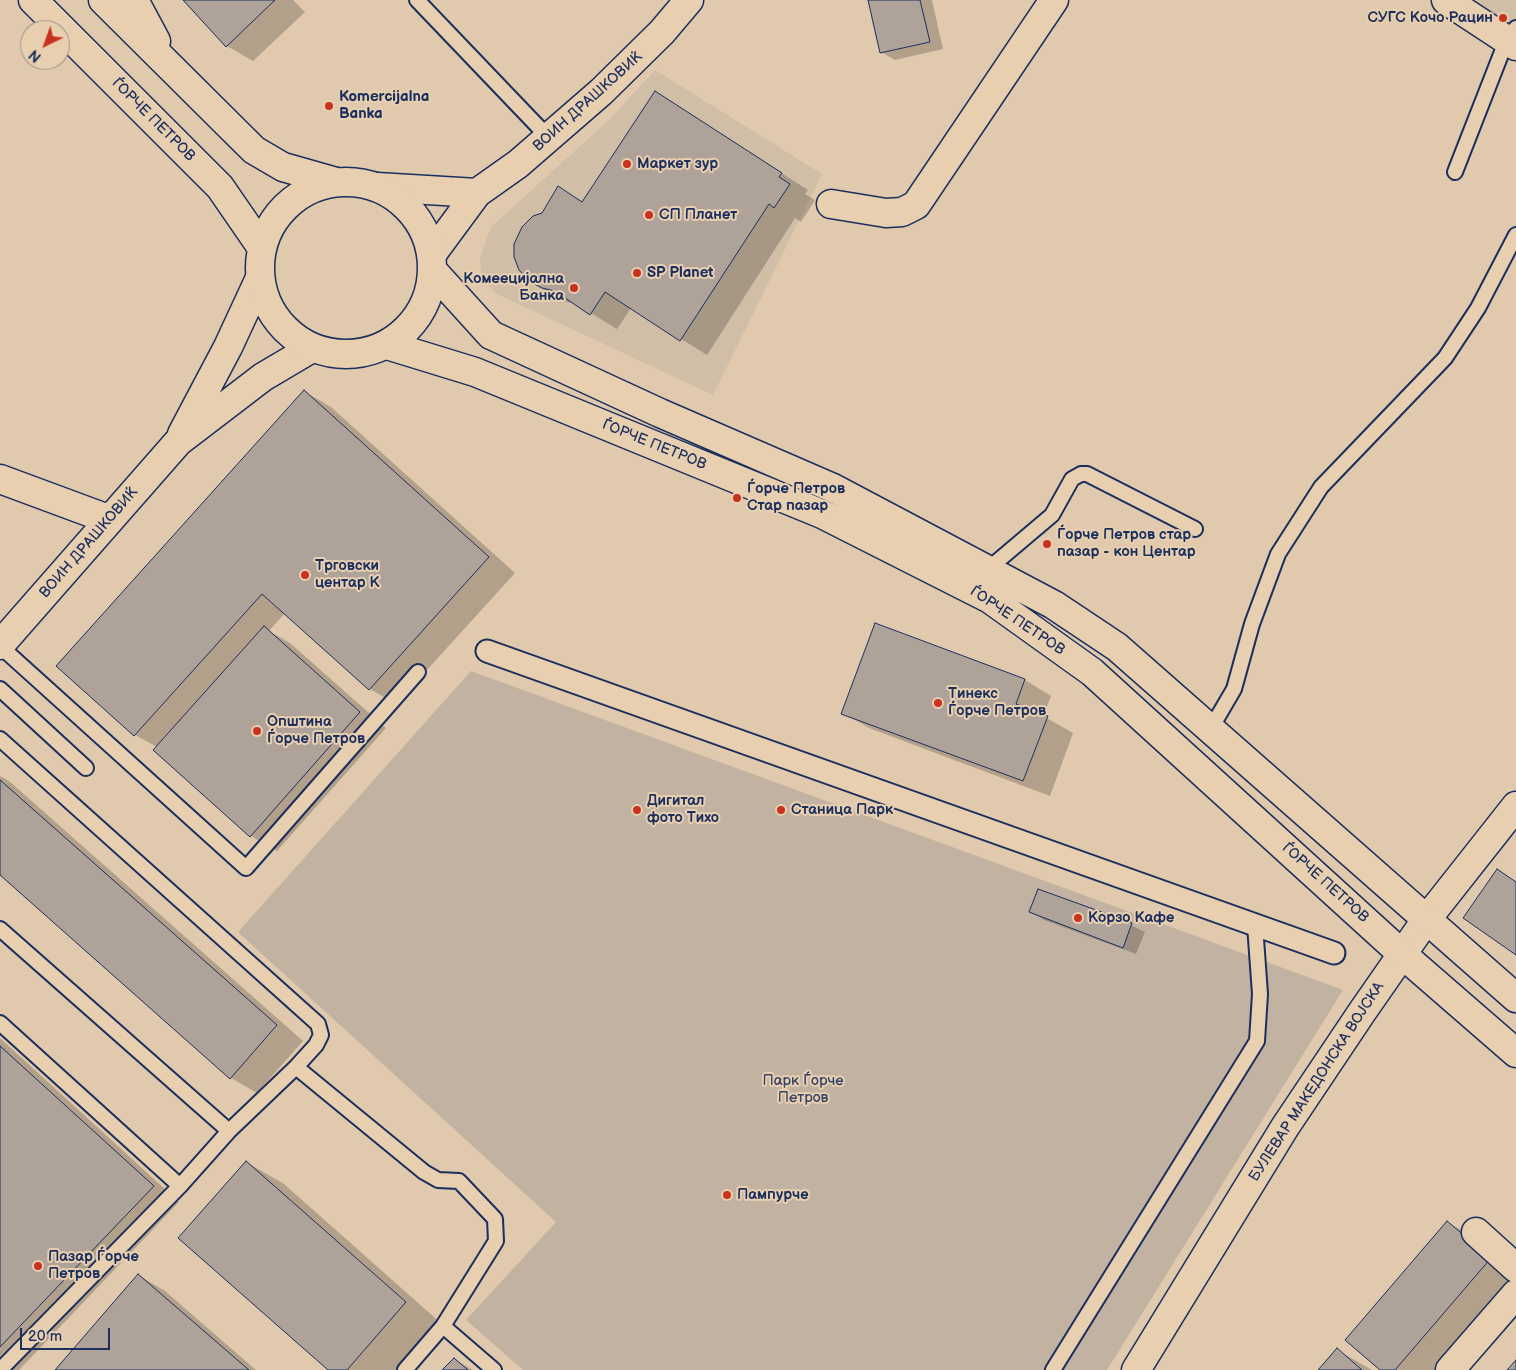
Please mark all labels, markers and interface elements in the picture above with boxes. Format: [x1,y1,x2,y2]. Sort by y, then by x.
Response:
place label: СУГС Кочо Рацин [1368,9,1493,27]
marker: СУГС Кочо Рацин [1497,12,1509,24]
north arrow [20,20,70,70]
text: N [26,46,45,66]
street label: ВОИН ДРАШКОВИЌ [530,48,646,156]
street label: ЃОРЧЕ ПЕТРОВ [107,74,199,166]
place label: Komercijalna Banka [339,88,429,123]
marker: Komercijalna Banka [323,100,335,112]
place label: Маркет зур [637,155,718,173]
marker: Маркет зур [621,158,633,170]
place label: СП Планет [659,206,737,224]
marker: СП Планет [643,209,655,221]
place label: SP Planet [647,264,713,282]
marker: SP Planet [631,267,643,279]
place label: Комеецијална Банка [463,270,564,305]
marker: Комеецијална Банка [568,282,580,294]
street label: ЃОРЧЕ ПЕТРОВ [599,416,709,474]
place label: Ѓорче Петров Стар пазар [747,480,845,515]
street label: ВОИН ДРАШКОВИЌ [36,484,142,602]
marker: Ѓорче Петров Стар пазар [731,492,743,504]
place label: Ѓорче Петров стар пазар - кон Центар [1057,526,1196,561]
marker: Ѓорче Петров стар пазар - кон Центар [1041,538,1053,550]
place label: Трговски центар К [315,557,380,592]
marker: Трговски центар К [299,569,311,581]
street label: ЃОРЧЕ ПЕТРОВ [966,583,1068,659]
place label: Тинекс Ѓорче Петров [948,685,1046,720]
marker: Тинекс Ѓорче Петров [932,697,944,709]
place label: Општина Ѓорче Петров [267,713,365,748]
marker: Општина Ѓорче Петров [251,725,263,737]
place label: Дигитал фото Тихо [647,792,719,827]
place label: Станица Парк [791,801,893,819]
marker: Дигитал фото Тихо [631,804,643,816]
marker: Станица Парк [775,804,787,816]
street label: ЃОРЧЕ ПЕТРОВ [1278,839,1372,927]
place label: Корзо Кафе [1088,909,1174,927]
marker: Корзо Кафе [1072,912,1084,924]
street label: БУЛЕВАР МАКЕДОНСКА ВОЈСКА [1246,979,1388,1185]
park label: Парк Ѓорче Петров [762,1072,844,1107]
place label: Пампурче [737,1186,809,1204]
marker: Пампурче [721,1189,733,1201]
place label: Пазар Ѓорче Петров [48,1248,139,1283]
marker: Пазар Ѓорче Петров [32,1260,44,1272]
scale bar [22,1318,112,1350]
text: 20 m [28,1327,62,1346]

